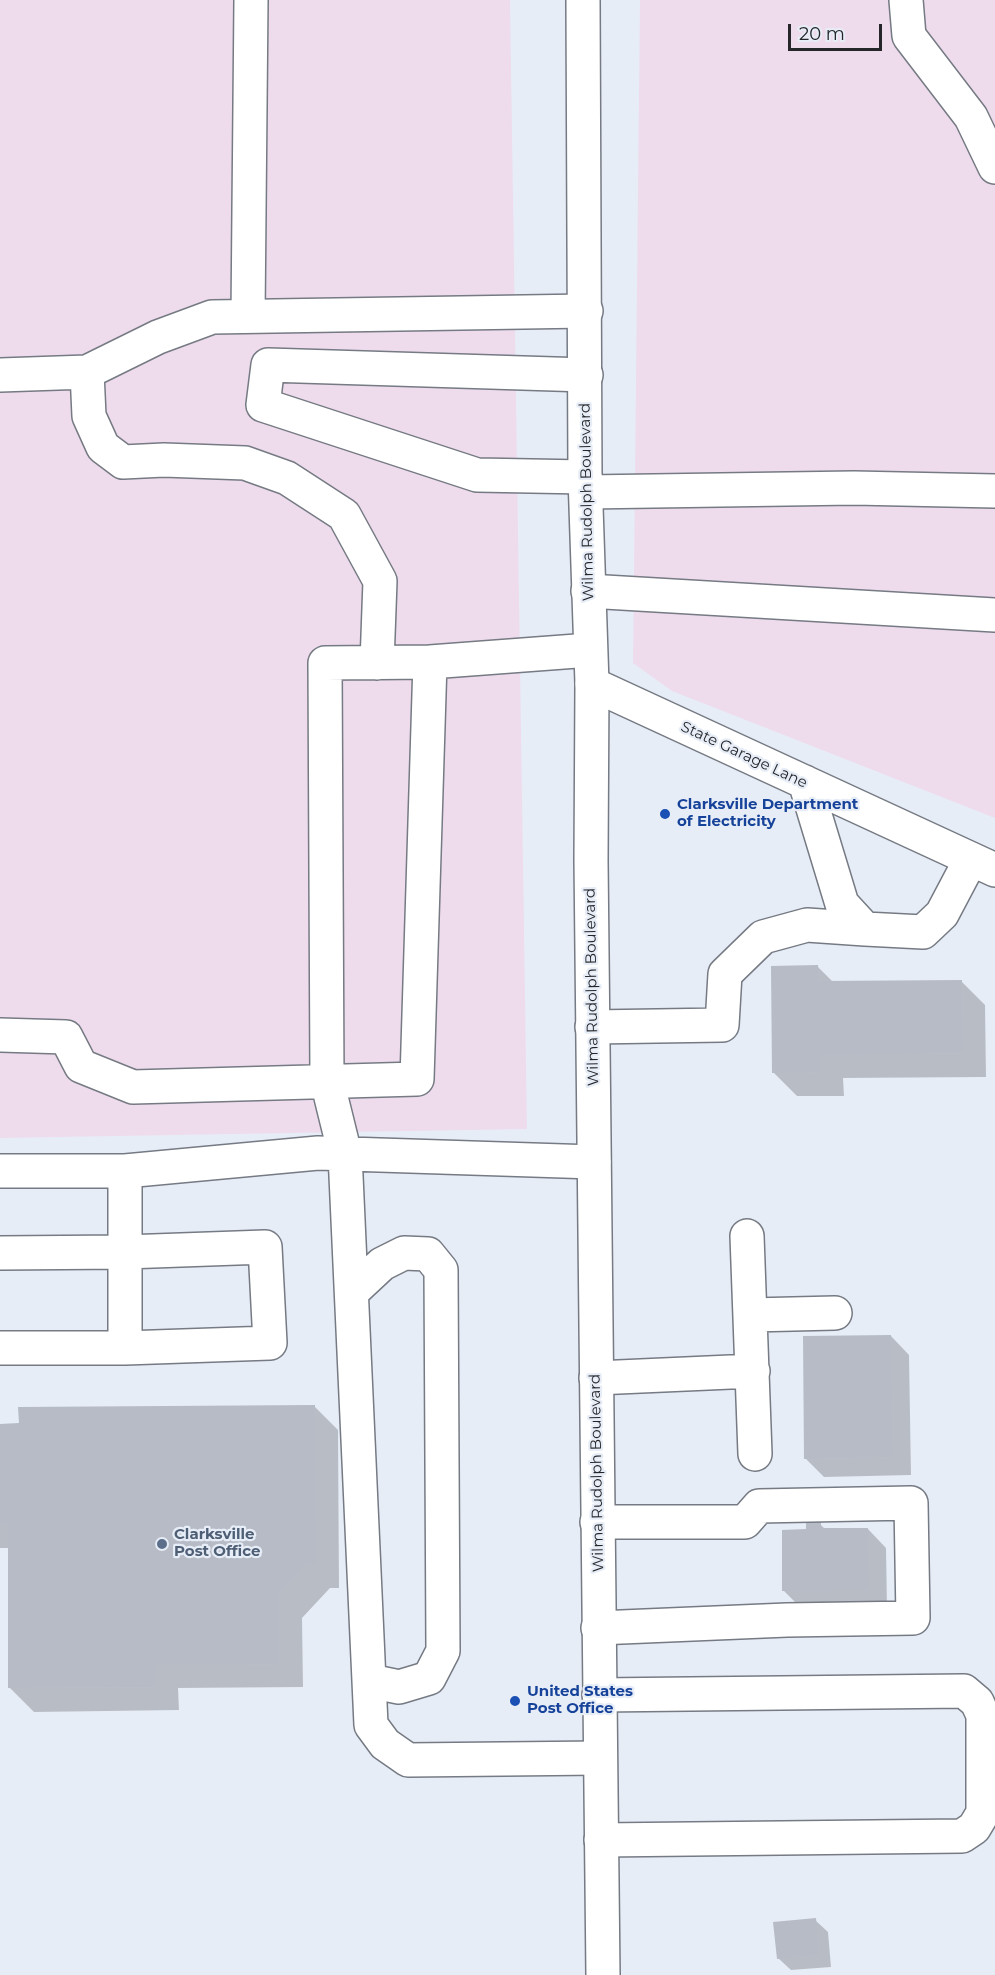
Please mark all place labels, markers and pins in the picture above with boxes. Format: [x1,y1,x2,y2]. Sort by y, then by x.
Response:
place label: Clarksville Department of Electricity [677,796,858,831]
marker: Clarksville Department of Electricity [658,807,672,821]
place label: Clarksville Post Office [174,1526,260,1561]
marker: Clarksville Post Office [155,1537,169,1551]
place label: United States Post Office [527,1683,633,1718]
marker: United States Post Office [508,1694,522,1708]

